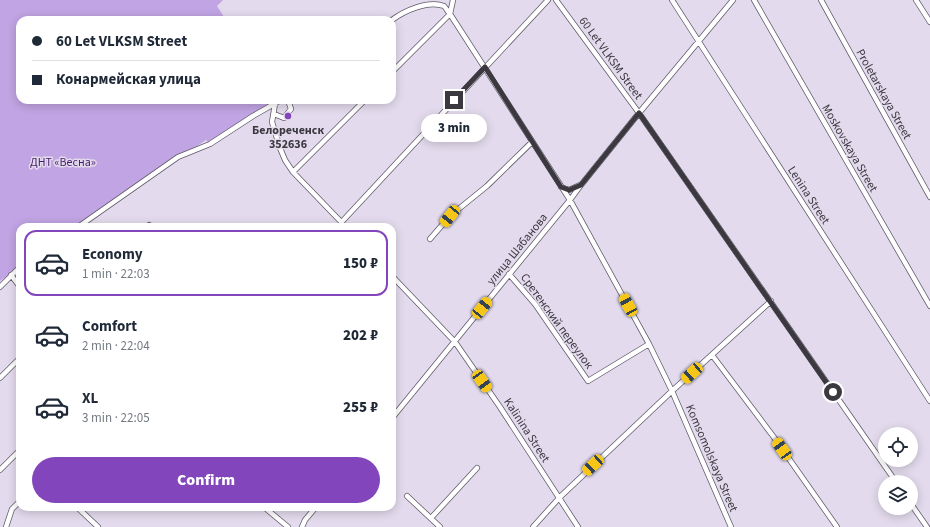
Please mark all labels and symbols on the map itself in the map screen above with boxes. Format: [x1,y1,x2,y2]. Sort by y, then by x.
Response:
street label: 60 Let VLKSM Street [575,13,646,103]
street label: Proletarskaya Street [852,46,915,143]
route end [445,91,463,109]
street label: Moskovskaya Street [818,101,882,195]
marker: Белореченск 352636 [283,111,293,121]
callout: 3 min [421,114,487,142]
place label: Белореченск 352636 [252,122,324,153]
park label: ДНТ «Весна» [30,154,96,171]
street label: Lenina Street [783,163,834,228]
car [438,203,462,229]
street label: улица Шабанова [483,210,552,289]
street label: Сретенский переулок [516,270,597,373]
car [617,292,639,318]
car [470,295,494,321]
car [679,361,705,385]
car [470,368,494,394]
route start [824,383,842,401]
street label: Kalinina Street [499,395,554,466]
street label: Komsomolskaya Street [681,402,742,515]
car [770,436,794,462]
car [580,452,606,478]

